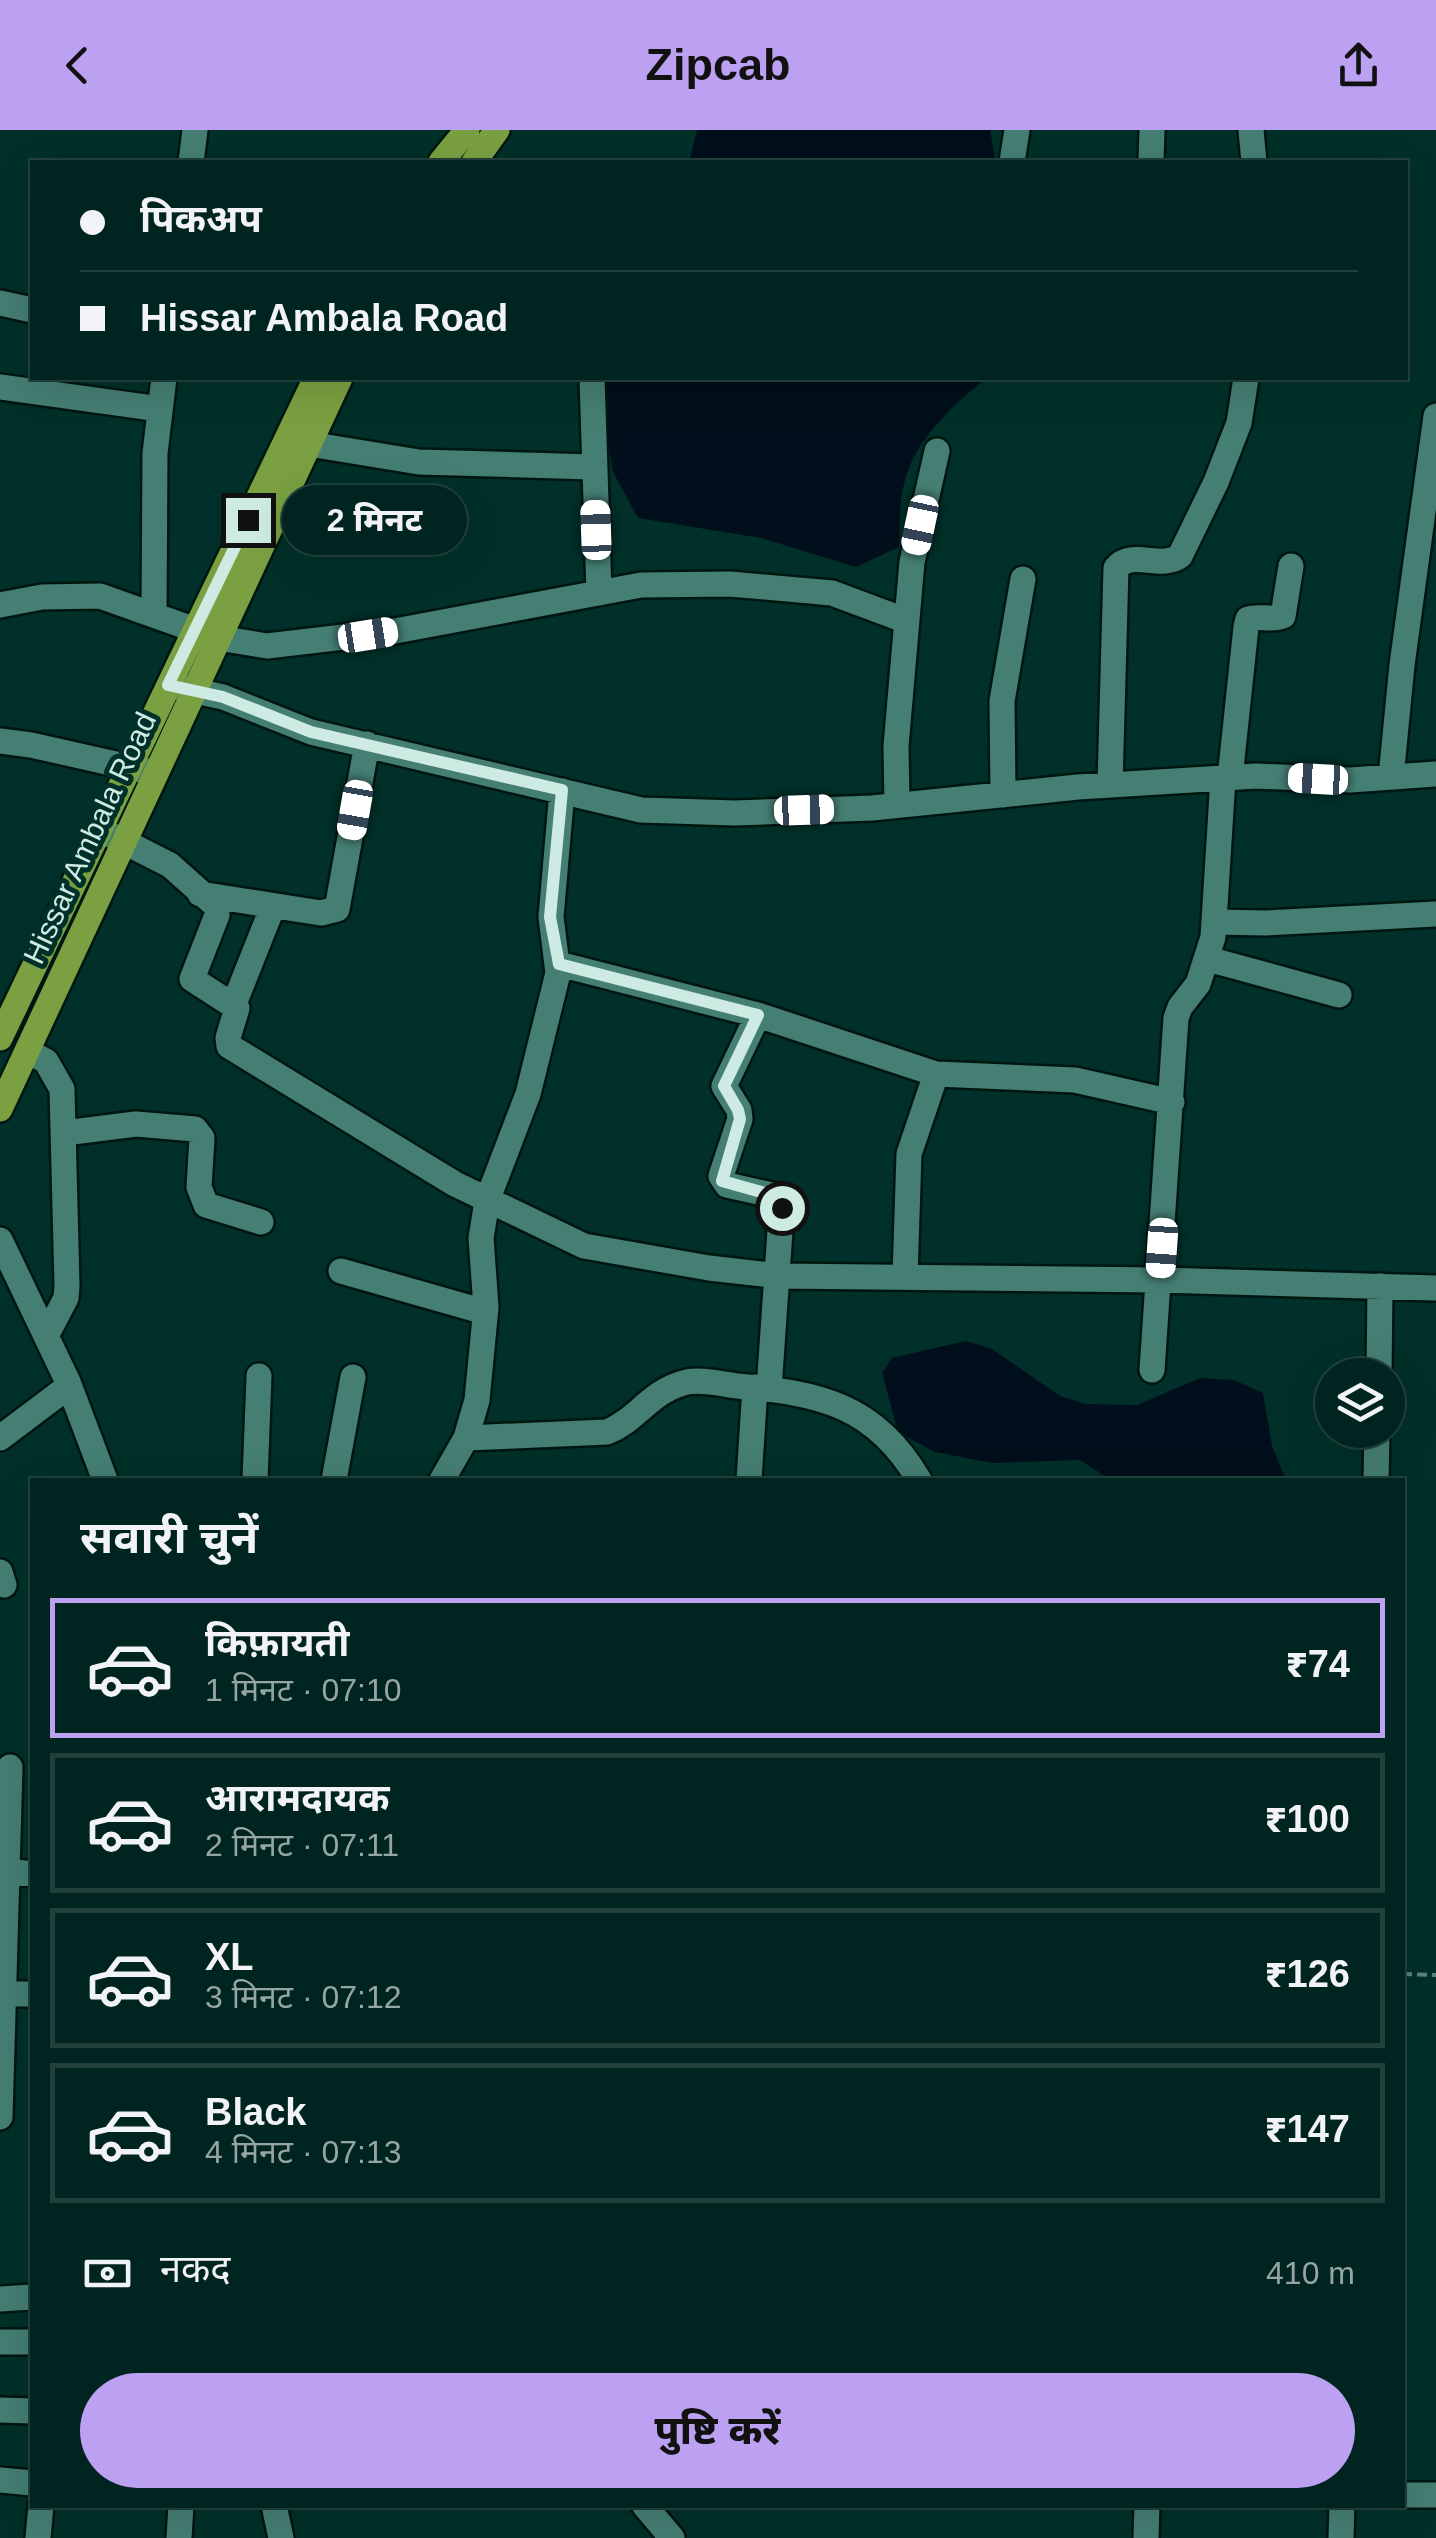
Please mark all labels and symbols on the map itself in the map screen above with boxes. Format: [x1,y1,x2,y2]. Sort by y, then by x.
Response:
callout: 2 मिनट [283,485,468,555]
car [899,493,941,557]
route end [226,498,271,543]
car [580,499,612,561]
car [336,615,400,655]
street label: Hissar Ambala Road [17,707,162,969]
car [1287,762,1349,796]
car [335,778,375,842]
car [773,794,835,826]
route start [760,1186,805,1231]
car [1145,1217,1179,1279]

